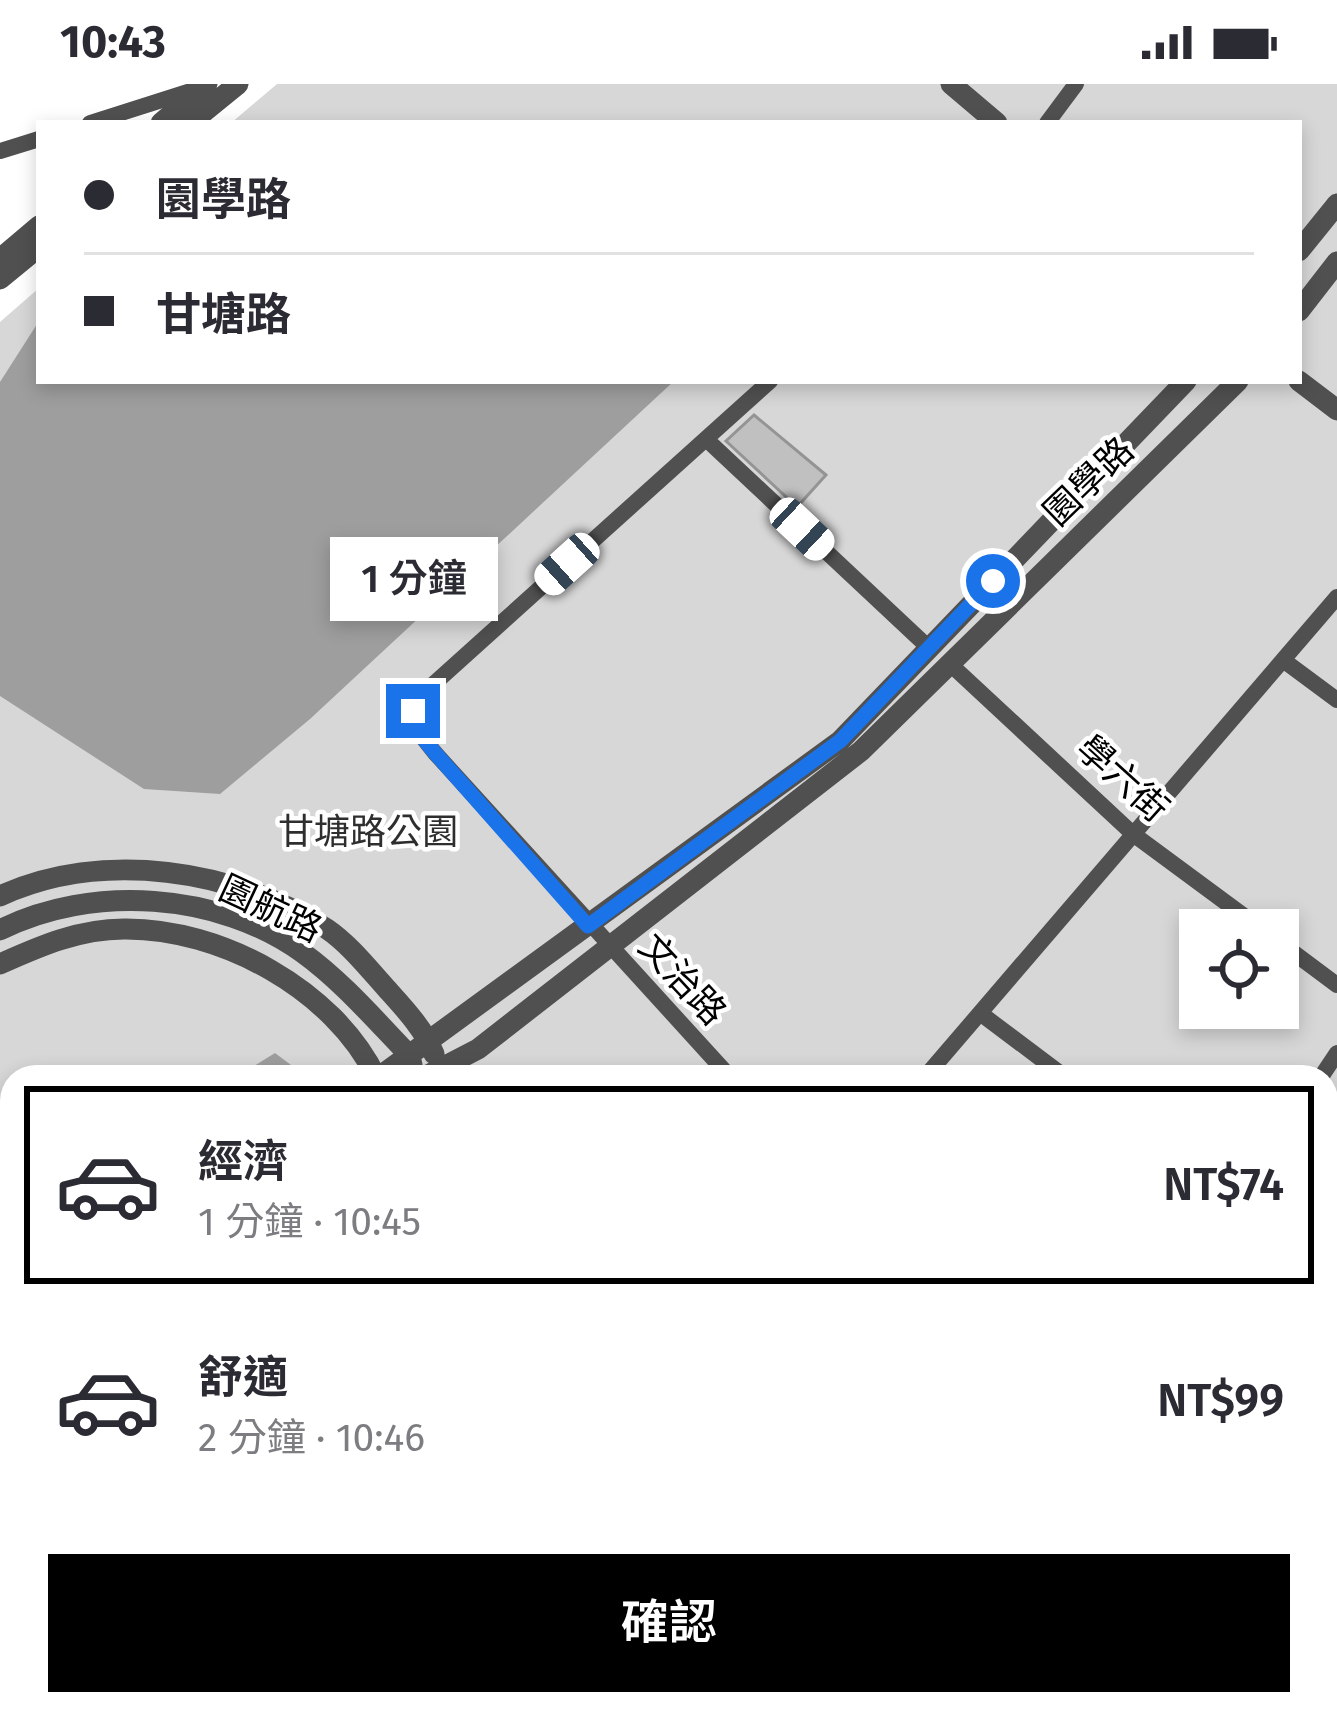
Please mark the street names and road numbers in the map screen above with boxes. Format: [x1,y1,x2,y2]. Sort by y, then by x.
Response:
street label: 園學路 [1035,428,1143,535]
street label: 學六街 [1067,726,1177,831]
street label: 園航路 [212,866,329,952]
street label: 文治路 [629,925,735,1034]

